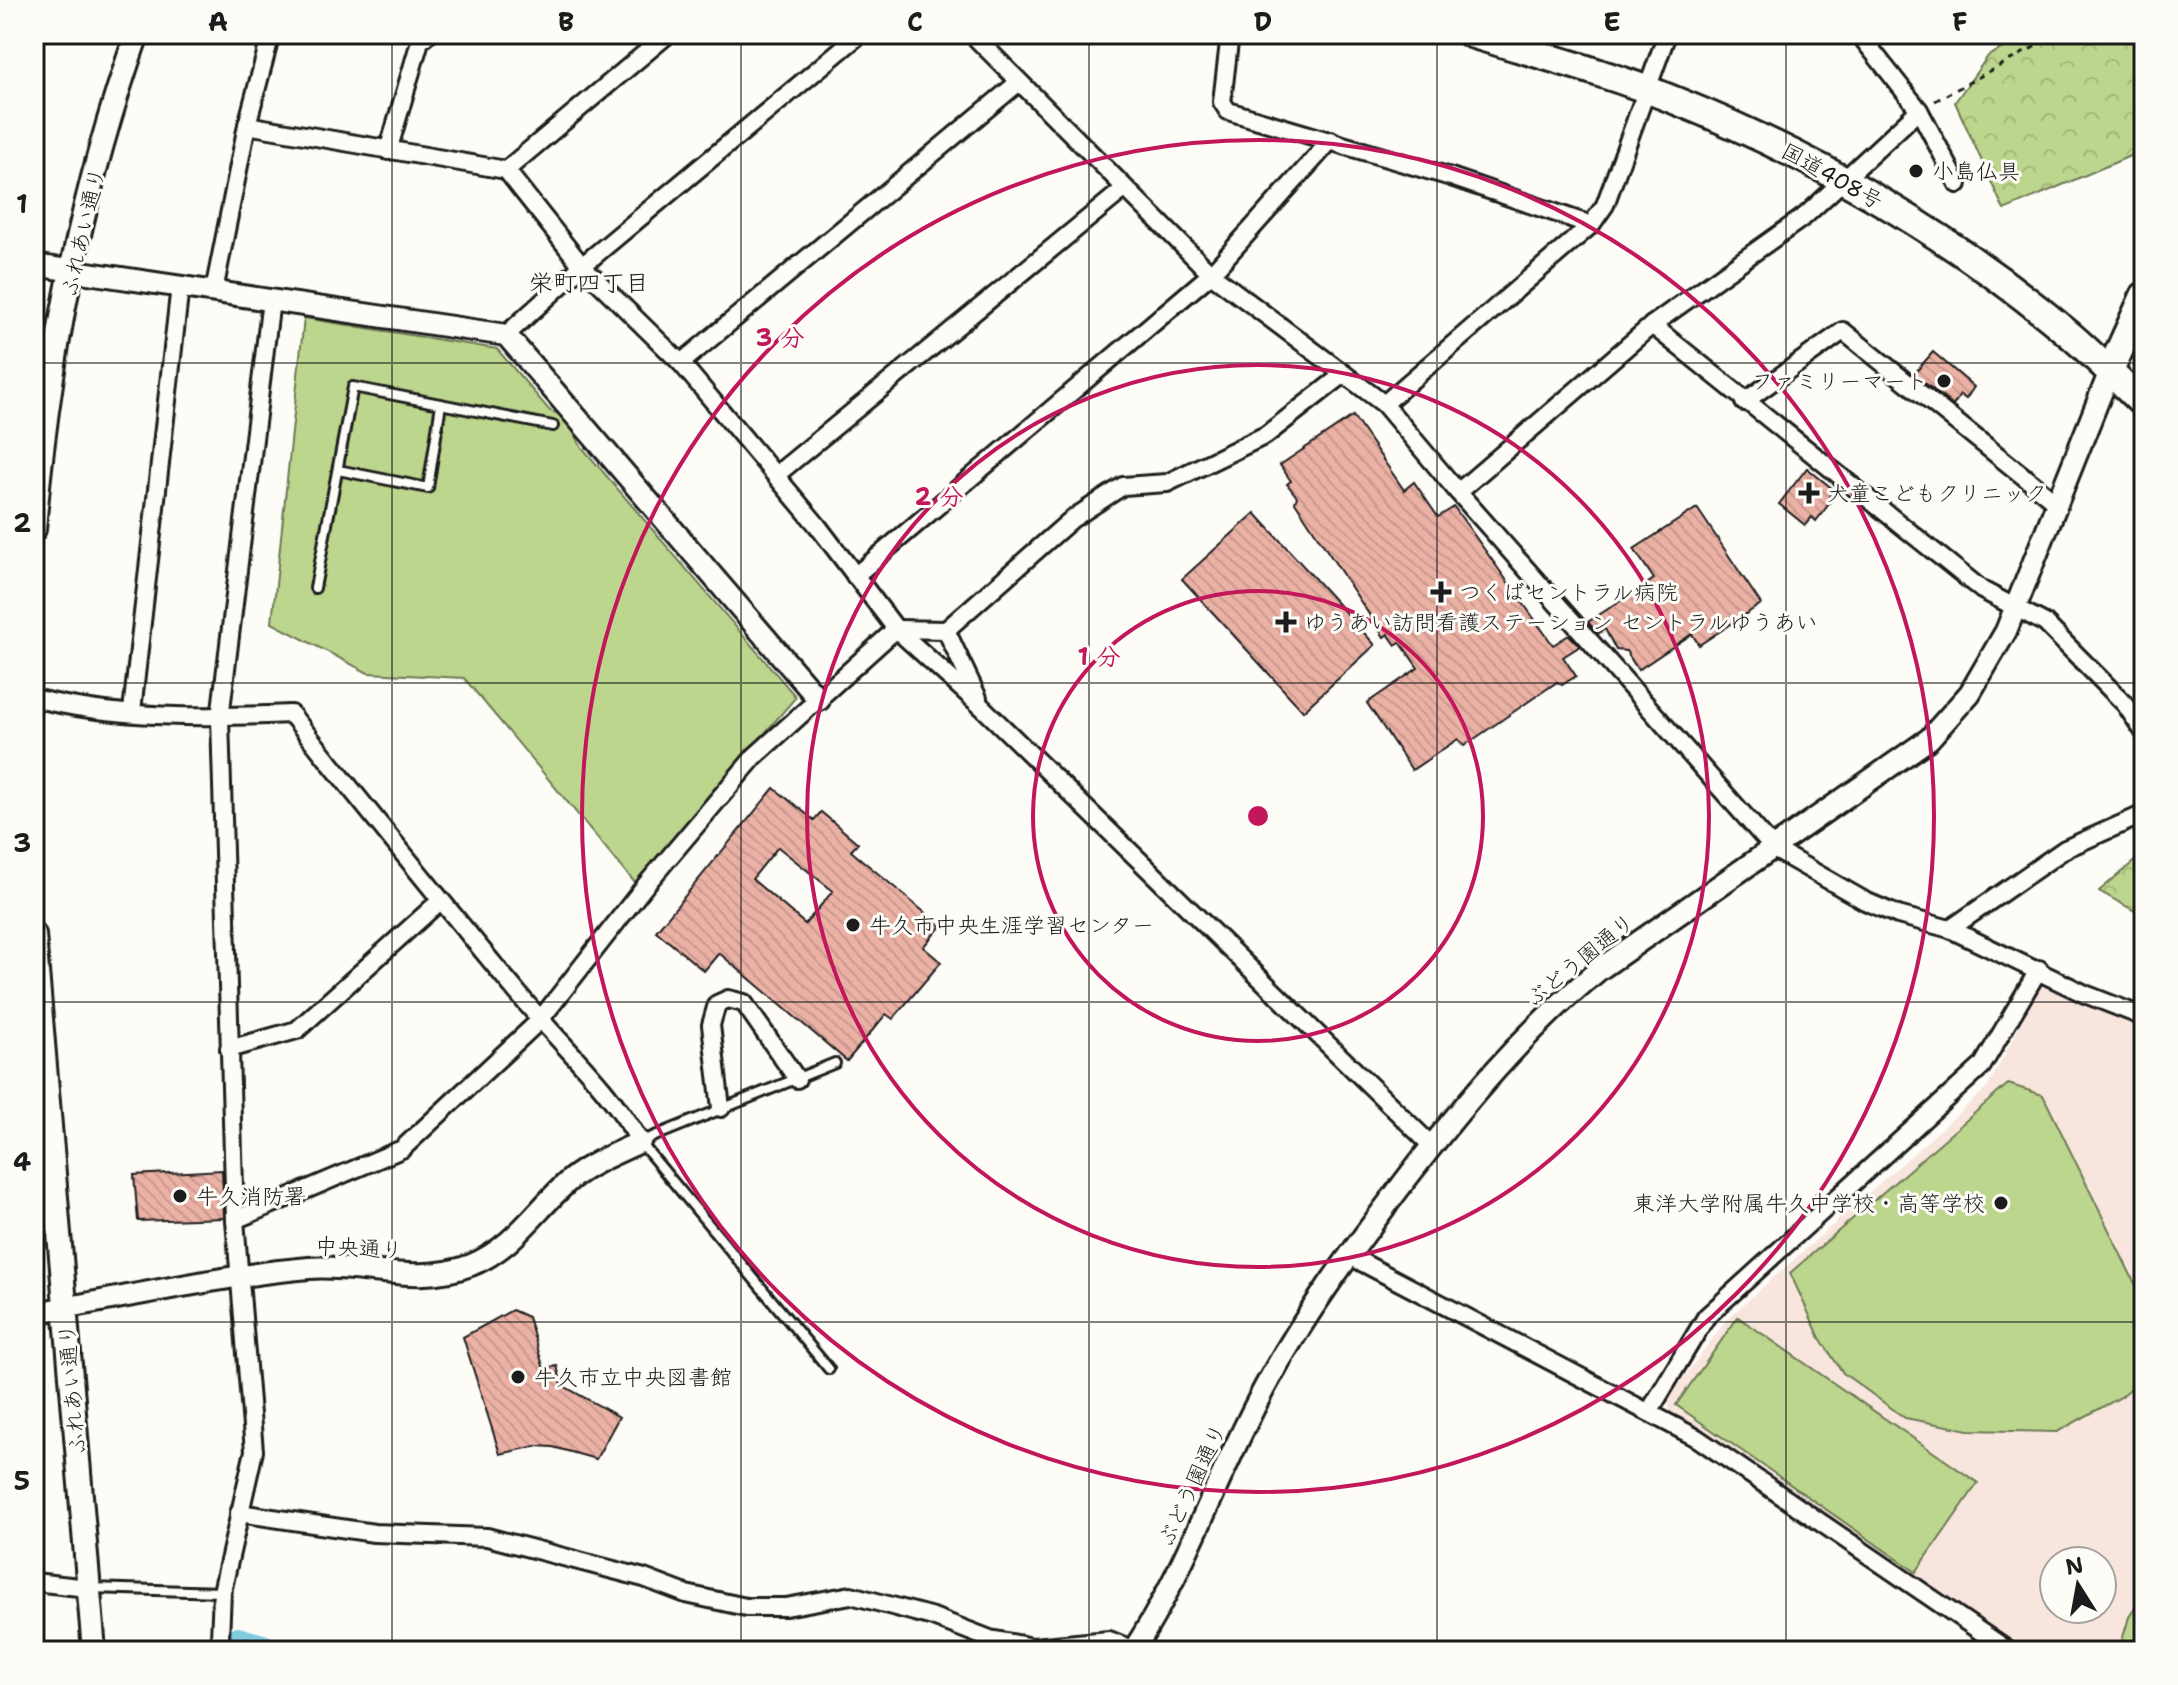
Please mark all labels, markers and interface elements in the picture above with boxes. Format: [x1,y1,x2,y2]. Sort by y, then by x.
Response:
text: A [208,4,228,39]
text: B [558,4,574,39]
text: C [907,4,923,39]
text: D [1254,4,1272,39]
text: E [1603,4,1621,39]
text: F [1952,4,1968,39]
street label: 国道408号 [1776,136,1888,216]
place label: 小島仏具 [1932,157,2020,186]
marker: 小島仏具 [1907,162,1925,180]
street label: ふれあい通り [54,164,112,300]
text: 1 [16,186,28,221]
district label: 栄町四丁目 [529,267,649,299]
text: 3 分 [755,322,805,354]
place label: ファミリーマート [1752,367,1928,396]
marker: ファミリーマート [1935,372,1953,390]
place label: 犬童こどもクリニック [1827,479,2047,508]
text: 2 分 [914,481,964,513]
marker: 犬童こどもクリニック [1798,482,1820,504]
text: 2 [13,505,31,540]
place label: つくばセントラル病院 [1459,578,1678,607]
marker: つくばセントラル病院 [1430,581,1452,603]
place label: ゆうあい訪問看護ステーション セントラルゆうあい [1304,608,1818,637]
marker: ゆうあい訪問看護ステーション セントラルゆうあい [1275,611,1297,633]
text: 1 分 [1077,641,1121,673]
centre of rings [1244,802,1272,830]
text: 3 [13,825,31,860]
street label: ぶどう園通り [1519,907,1641,1013]
place label: 牛久市中央生涯学習センター [869,911,1154,940]
marker: 牛久市中央生涯学習センター [844,916,862,934]
text: 4 [13,1144,31,1179]
place label: 牛久消防署 [196,1182,306,1211]
marker: 牛久消防署 [171,1187,189,1205]
place label: 東洋大学附属牛久中学校・高等学校 [1633,1189,1985,1218]
marker: 東洋大学附属牛久中学校・高等学校 [1992,1194,2010,1212]
street label: 中央通り [314,1231,404,1265]
street label: ふれあい通り [52,1322,92,1456]
place label: 牛久市立中央図書館 [534,1363,732,1392]
marker: 牛久市立中央図書館 [509,1368,527,1386]
street label: ぶどう園通り [1151,1419,1233,1551]
text: 5 [14,1463,30,1498]
north arrow [2038,1545,2118,1625]
text: N [2063,1550,2086,1582]

